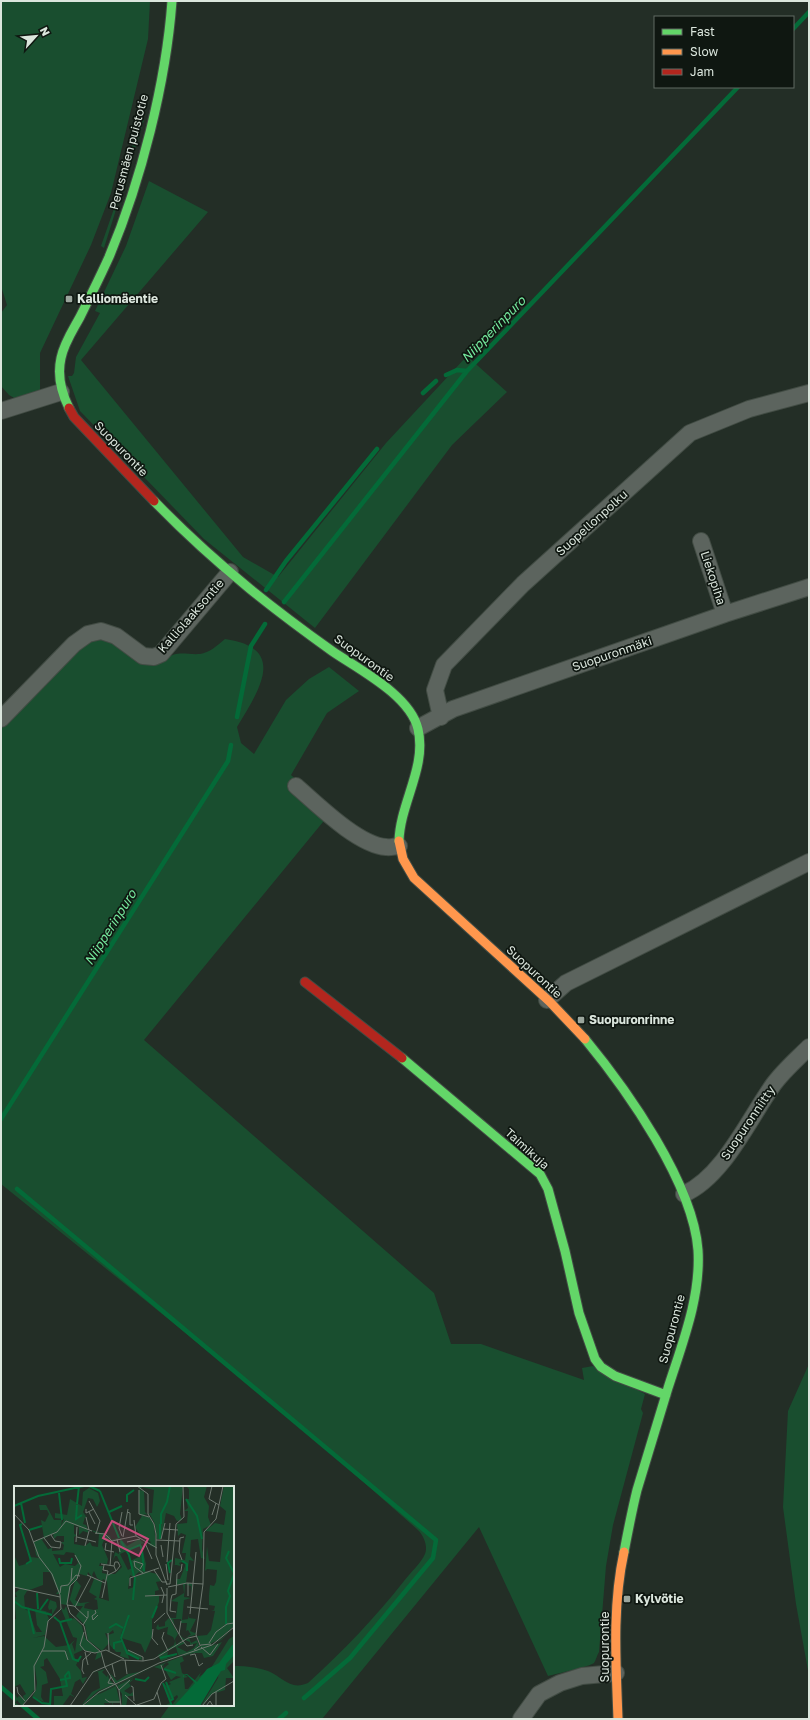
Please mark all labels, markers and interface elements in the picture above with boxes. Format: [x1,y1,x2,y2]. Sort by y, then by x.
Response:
north arrow [16,16,56,56]
legend [654,16,794,88]
text: Fast [690,24,715,39]
text: N [38,25,53,38]
text: Slow [690,44,718,59]
text: Jam [690,64,714,79]
street label: Perusmäen puistotie [106,92,151,211]
place label: Kalliomäentie [77,291,158,306]
water label: Niipperinpuro [458,292,529,365]
marker: Kalliomäentie [64,294,74,304]
street label: Suopurontie [91,418,151,479]
street label: Suopellonpolku [553,487,631,559]
street label: Liekopiha [698,549,729,607]
street label: Kalliolaaksontie [154,576,227,656]
street label: Suopurontie [331,631,397,684]
street label: Suopuronmäki [570,633,654,674]
water label: Niipperinpuro [81,885,140,968]
street label: Suopurontie [503,942,565,1001]
place label: Suopuronrinne [589,1012,674,1027]
marker: Suopuronrinne [576,1015,586,1025]
street label: Suopuronniitty [717,1083,778,1163]
street label: Taimikuja [502,1125,553,1172]
street label: Suopurontie [655,1293,688,1365]
inset map [14,1486,234,1706]
place label: Kylvötie [635,1591,684,1606]
marker: Kylvötie [622,1594,632,1604]
street label: Suopurontie [597,1612,612,1682]

